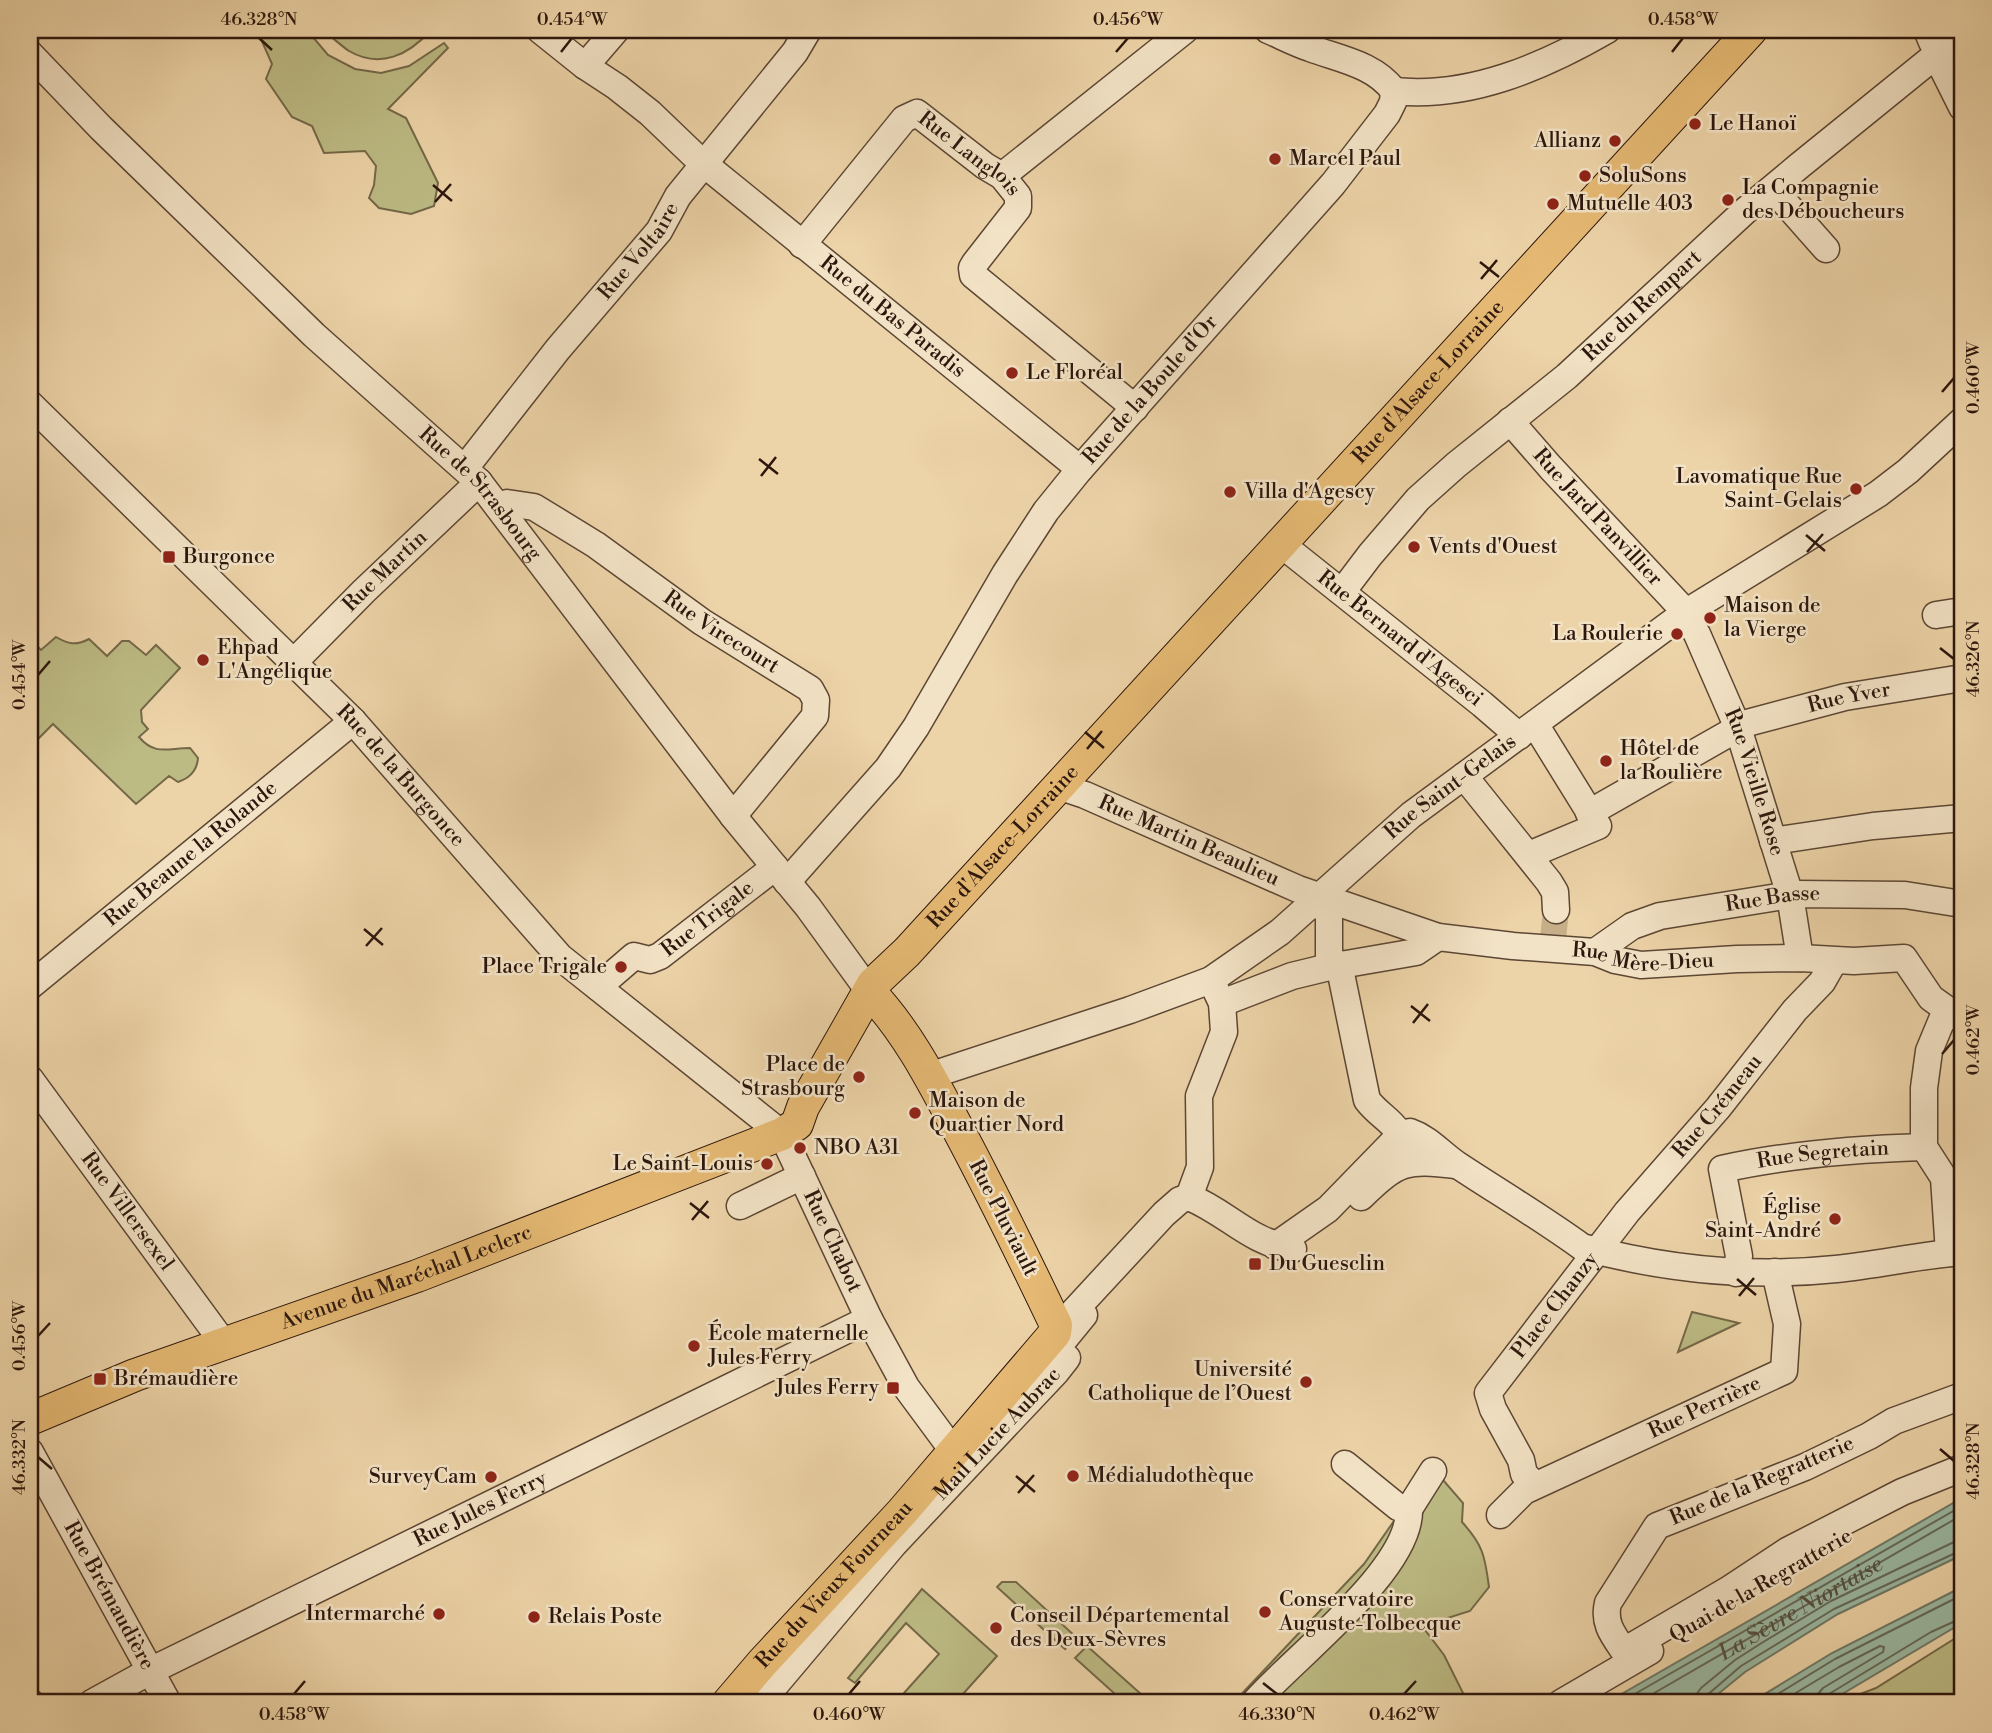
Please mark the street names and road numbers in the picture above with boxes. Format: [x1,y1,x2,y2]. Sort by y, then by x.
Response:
street label: Rue Langlois [913,106,1026,202]
street label: Rue Voltaire [592,198,685,306]
street label: Rue du Rempart [1577,244,1708,368]
street label: Rue du Bas Paradis [814,250,971,384]
street label: Rue d'Alsace-Lorraine [1347,295,1510,470]
street label: Rue de la Boule d'Or [1077,310,1224,470]
street label: Rue de Strasbourg [413,421,547,566]
street label: Rue Jard Panvillier [1527,443,1668,592]
street label: Rue Martin [337,524,433,618]
street label: Rue Bernard d'Agesci [1312,565,1488,712]
street label: Rue Virecourt [658,585,784,680]
street label: Rue Yver [1805,677,1892,719]
street label: Rue de la Burgonce [331,699,470,852]
street label: Rue Vieille Rose [1718,704,1790,859]
street label: Rue Saint-Gelais [1379,729,1522,845]
street label: Rue d'Alsace-Lorraine [922,760,1085,934]
street label: Rue Beaune la Rolande [99,775,283,933]
street label: Rue Martin Beaulieu [1094,790,1283,892]
street label: Rue Trigale [656,875,759,963]
street label: Rue Basse [1723,880,1820,918]
street label: Rue Mère-Dieu [1571,937,1715,978]
street label: Rue Crémeau [1667,1049,1768,1164]
street label: Rue Segretain [1755,1135,1890,1175]
street label: Rue Villersexel [75,1147,179,1276]
street label: Rue Pluviault [962,1155,1044,1281]
street label: Rue Chabot [797,1186,868,1297]
street label: Avenue du Maréchal Leclerc [276,1220,536,1336]
street label: Place Chanzy [1506,1247,1605,1364]
street label: Mail Lucie Aubrac [929,1362,1067,1506]
street label: Rue Perrière [1644,1370,1765,1445]
street label: Rue de la Regratterie [1666,1430,1858,1532]
street label: Rue Jules Ferry [409,1465,552,1553]
street label: Rue du Vieux Fourneau [750,1496,919,1674]
street label: Rue Brémaudière [58,1517,160,1675]
street label: Quai de la Regratterie [1665,1523,1857,1649]

